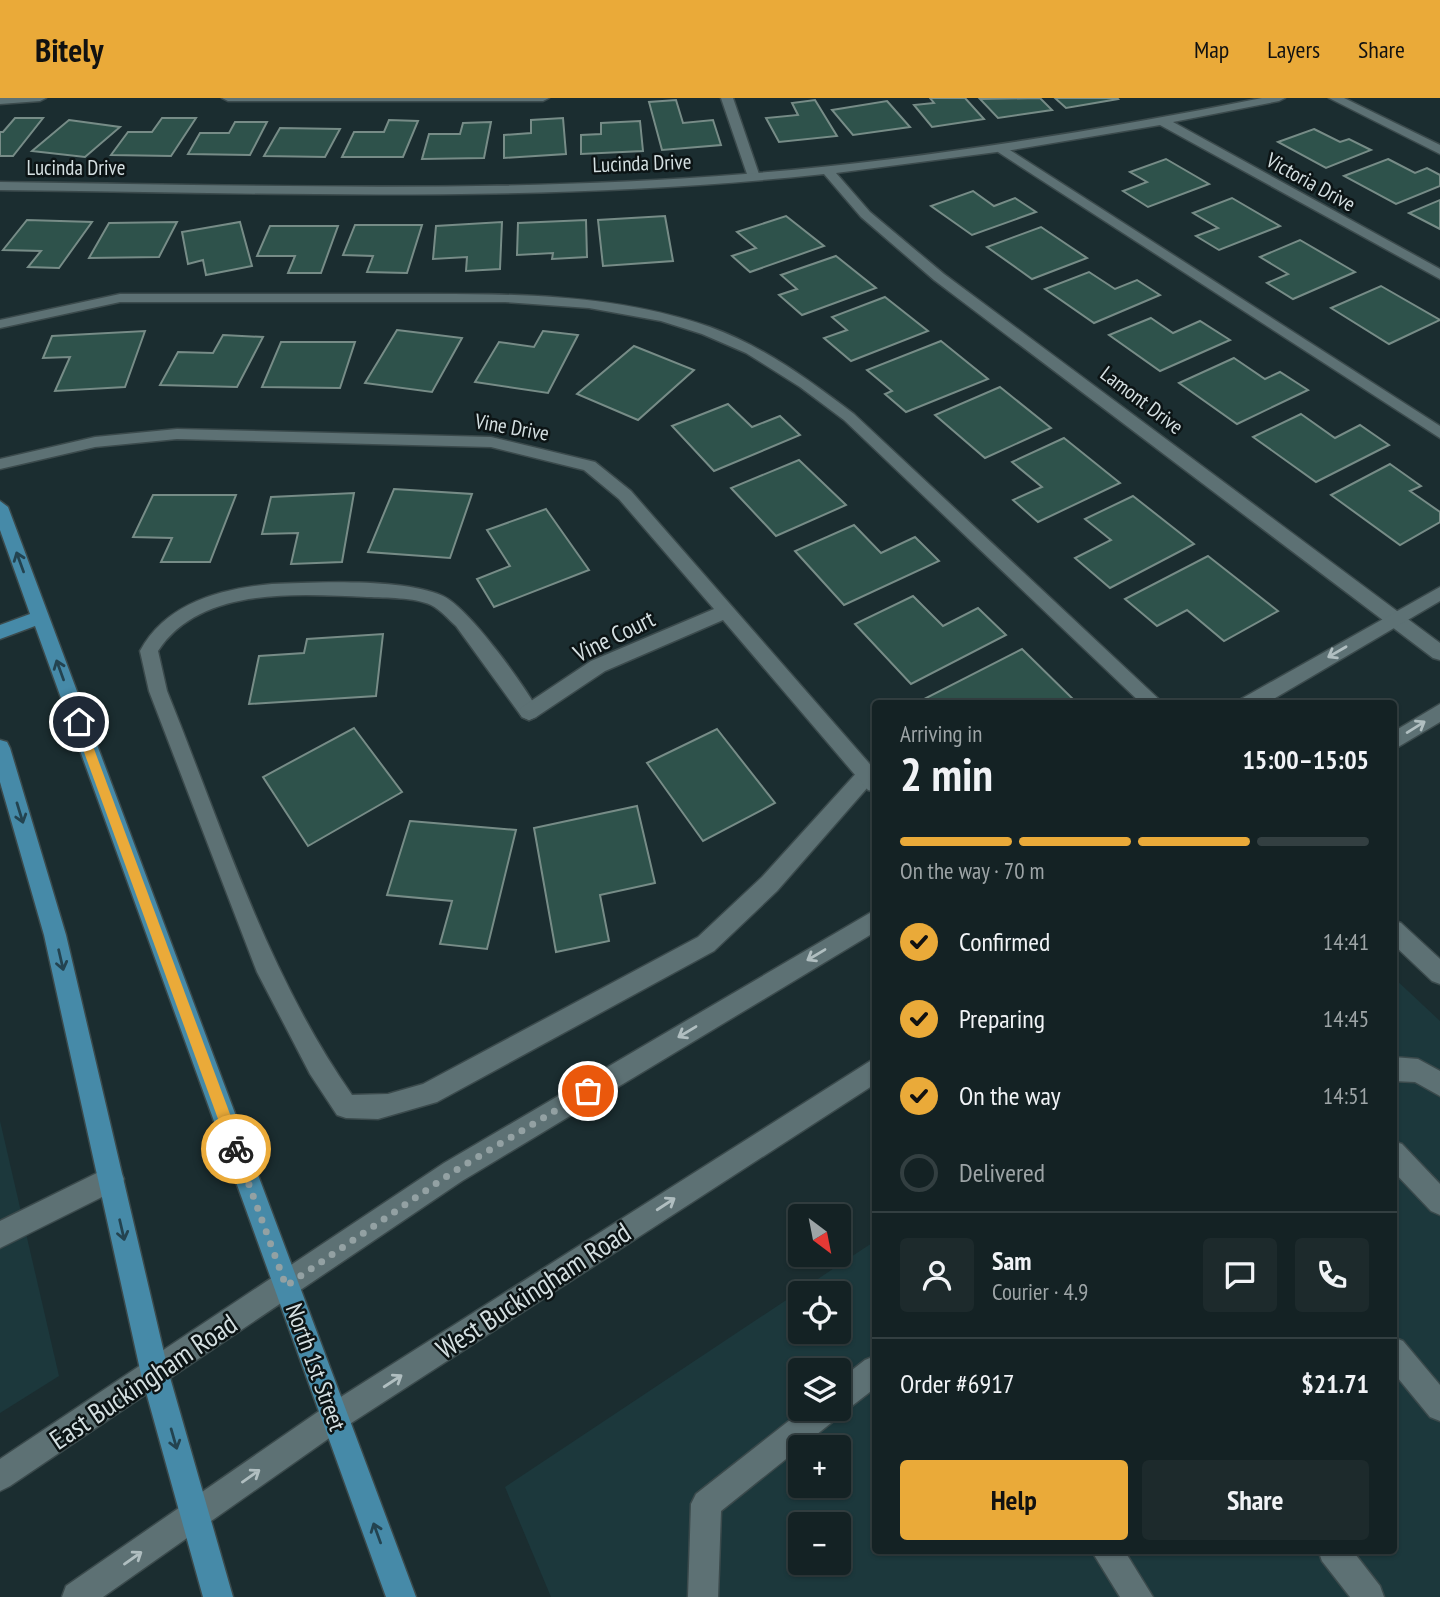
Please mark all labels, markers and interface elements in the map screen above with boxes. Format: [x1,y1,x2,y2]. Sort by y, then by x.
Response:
text: Bitely [35,28,104,71]
text: Map [1194,34,1229,65]
text: Layers [1267,34,1320,65]
text: Share [1358,34,1405,65]
street label: Victoria Drive [1261,146,1360,218]
street label: Lucinda Drive [592,148,692,178]
street label: Lucinda Drive [27,154,125,181]
street label: Lamont Drive [1095,360,1189,440]
street label: Vine Drive [472,407,551,447]
one-way arrow [13,551,26,573]
street label: Vine Court [567,603,660,669]
one-way arrow [1327,645,1347,659]
one-way arrow [52,660,65,682]
pin [49,692,109,752]
icon: home [60,703,98,741]
text: Arriving in [900,719,982,748]
one-way arrow [1406,720,1426,734]
text: 15:00–15:05 [1242,743,1369,776]
text: 2 min [900,744,993,804]
one-way arrow [14,802,27,824]
text: On the way · 70 m [900,856,1044,885]
icon: check [900,923,938,961]
text: Confirmed [959,925,1050,958]
text: 14:41 [1323,927,1369,956]
one-way arrow [55,948,68,971]
one-way arrow [807,948,827,962]
icon: check [900,1000,938,1038]
text: Preparing [959,1002,1045,1035]
text: 14:45 [1323,1004,1369,1033]
one-way arrow [678,1025,698,1039]
pin [558,1061,618,1121]
icon: bag [569,1072,607,1110]
icon: check [900,1077,938,1115]
text: On the way [959,1079,1061,1112]
text: 14:51 [1323,1081,1369,1110]
courier [201,1114,271,1184]
icon: bike [217,1130,255,1168]
text: Delivered [959,1156,1045,1189]
one-way arrow [656,1197,676,1211]
north arrow [788,1204,850,1267]
map controls [788,1204,851,1575]
street label: West Buckingham Road [429,1213,637,1367]
one-way arrow [116,1218,130,1241]
button: person [900,1238,974,1312]
button: chat [1203,1238,1277,1312]
button: phone [1295,1238,1369,1312]
text: Sam [992,1244,1031,1277]
text: Courier · 4.9 [992,1277,1088,1306]
button: locate [788,1281,851,1344]
street label: North 1st Street [279,1299,353,1435]
street label: East Buckingham Road [42,1305,244,1457]
button: layers [788,1358,851,1421]
text: Order #6917 [900,1367,1015,1400]
text: $21.71 [1301,1367,1369,1400]
one-way arrow [382,1373,402,1387]
one-way arrow [168,1428,181,1450]
button: + [788,1435,851,1498]
button: Help [900,1460,1128,1540]
button: Share [1142,1460,1369,1540]
one-way arrow [241,1469,260,1483]
button: − [788,1512,851,1575]
one-way arrow [370,1522,382,1544]
one-way arrow [123,1551,142,1565]

